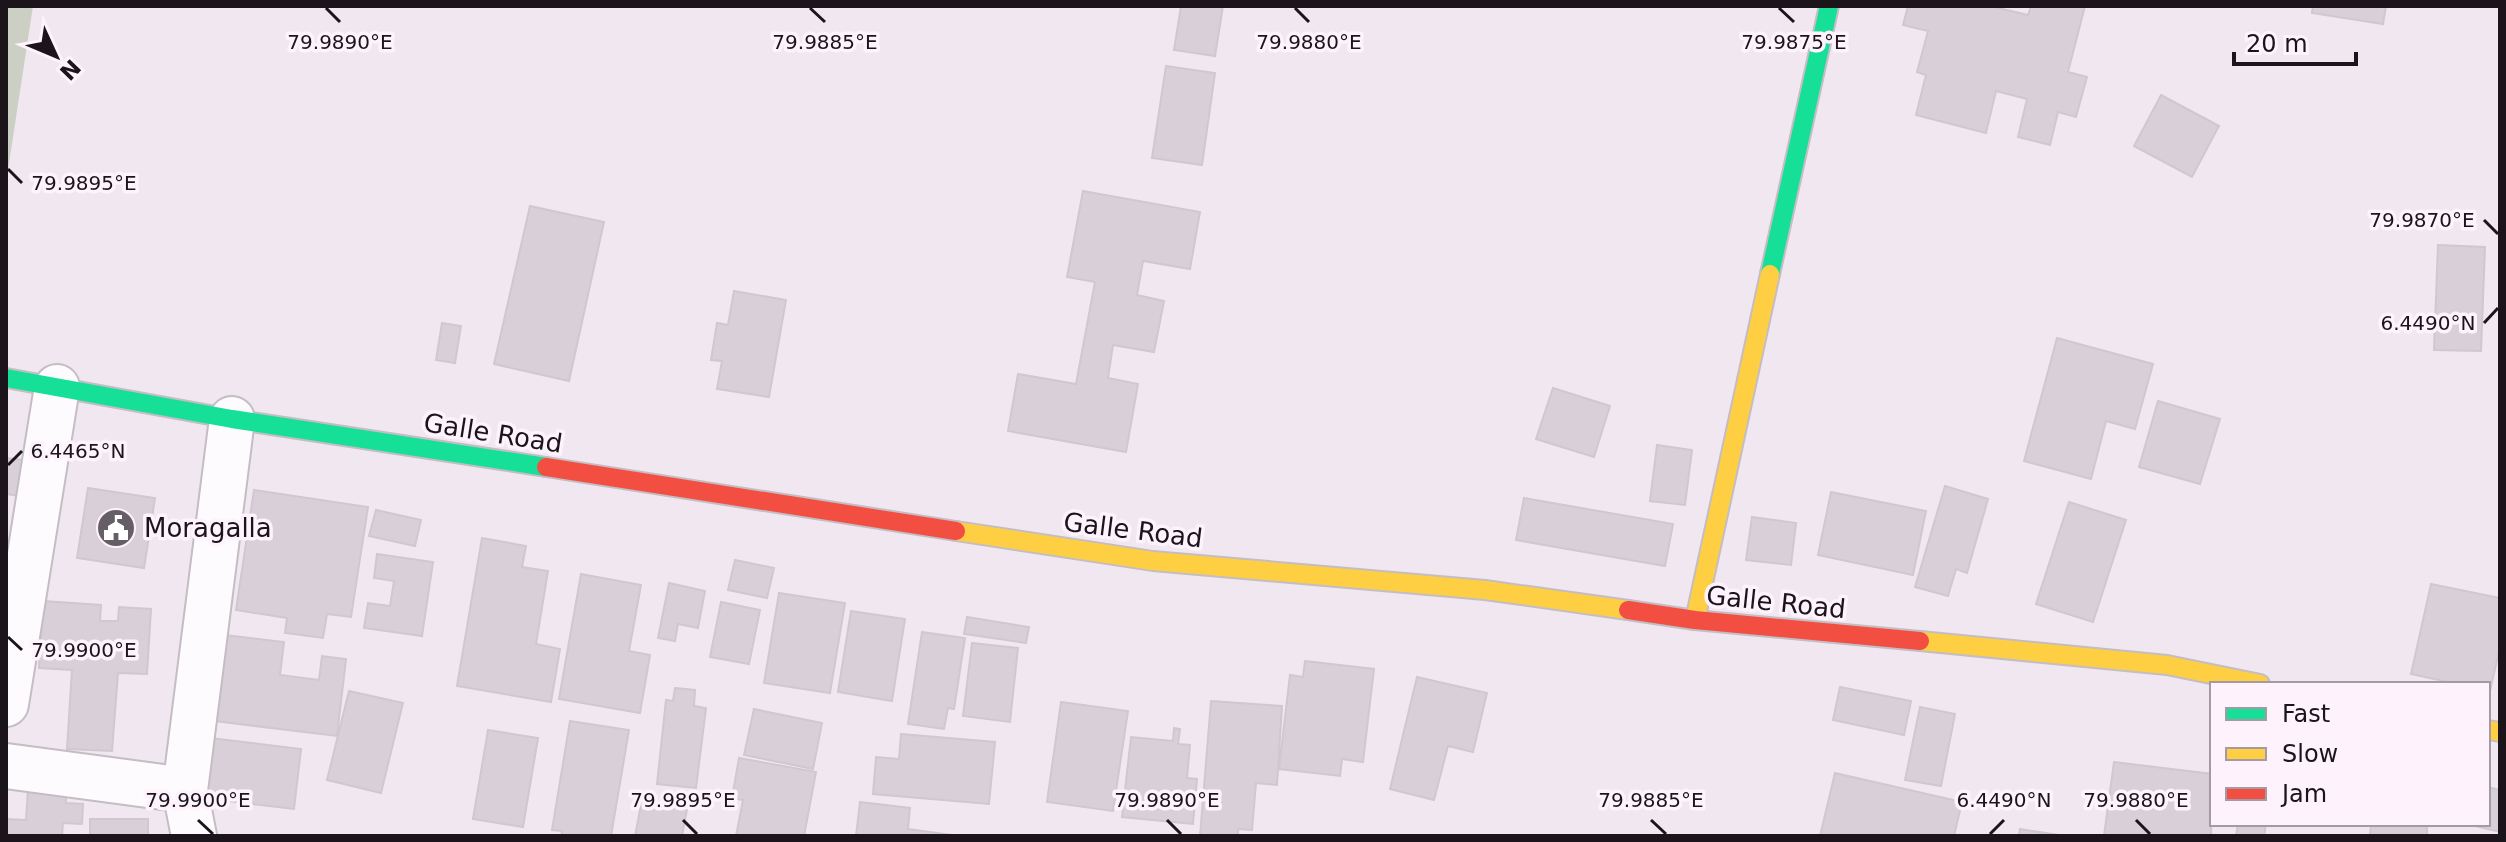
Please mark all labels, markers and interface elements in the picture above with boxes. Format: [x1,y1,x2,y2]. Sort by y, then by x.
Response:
north arrow [16,16,96,96]
scale bar [2234,16,2356,66]
text: 79.9890°E [287,30,393,54]
text: 79.9885°E [772,30,878,54]
text: 79.9880°E [1256,30,1362,54]
text: 79.9875°E [1741,30,1847,54]
text: 20 m [2246,30,2308,58]
text: N [55,54,85,85]
text: 79.9895°E [31,171,137,195]
text: 79.9870°E [2369,208,2475,232]
text: 6.4490°N [2381,311,2475,335]
street label: Galle Road [421,407,565,459]
text: 6.4465°N [31,439,125,463]
public building icon: Moragalla [95,507,137,549]
street label: Galle Road [1062,507,1204,553]
place label: Moragalla [144,513,272,543]
street label: Galle Road [1705,580,1847,624]
text: 79.9900°E [31,638,137,662]
legend [2210,682,2490,826]
text: Fast [2282,700,2330,728]
text: Slow [2282,740,2338,768]
text: Jam [2280,780,2327,808]
text: 79.9900°E [145,788,251,812]
text: 79.9895°E [630,788,736,812]
text: 79.9890°E [1114,788,1220,812]
text: 79.9885°E [1598,788,1704,812]
text: 6.4490°N [1957,788,2051,812]
text: 79.9880°E [2083,788,2189,812]

